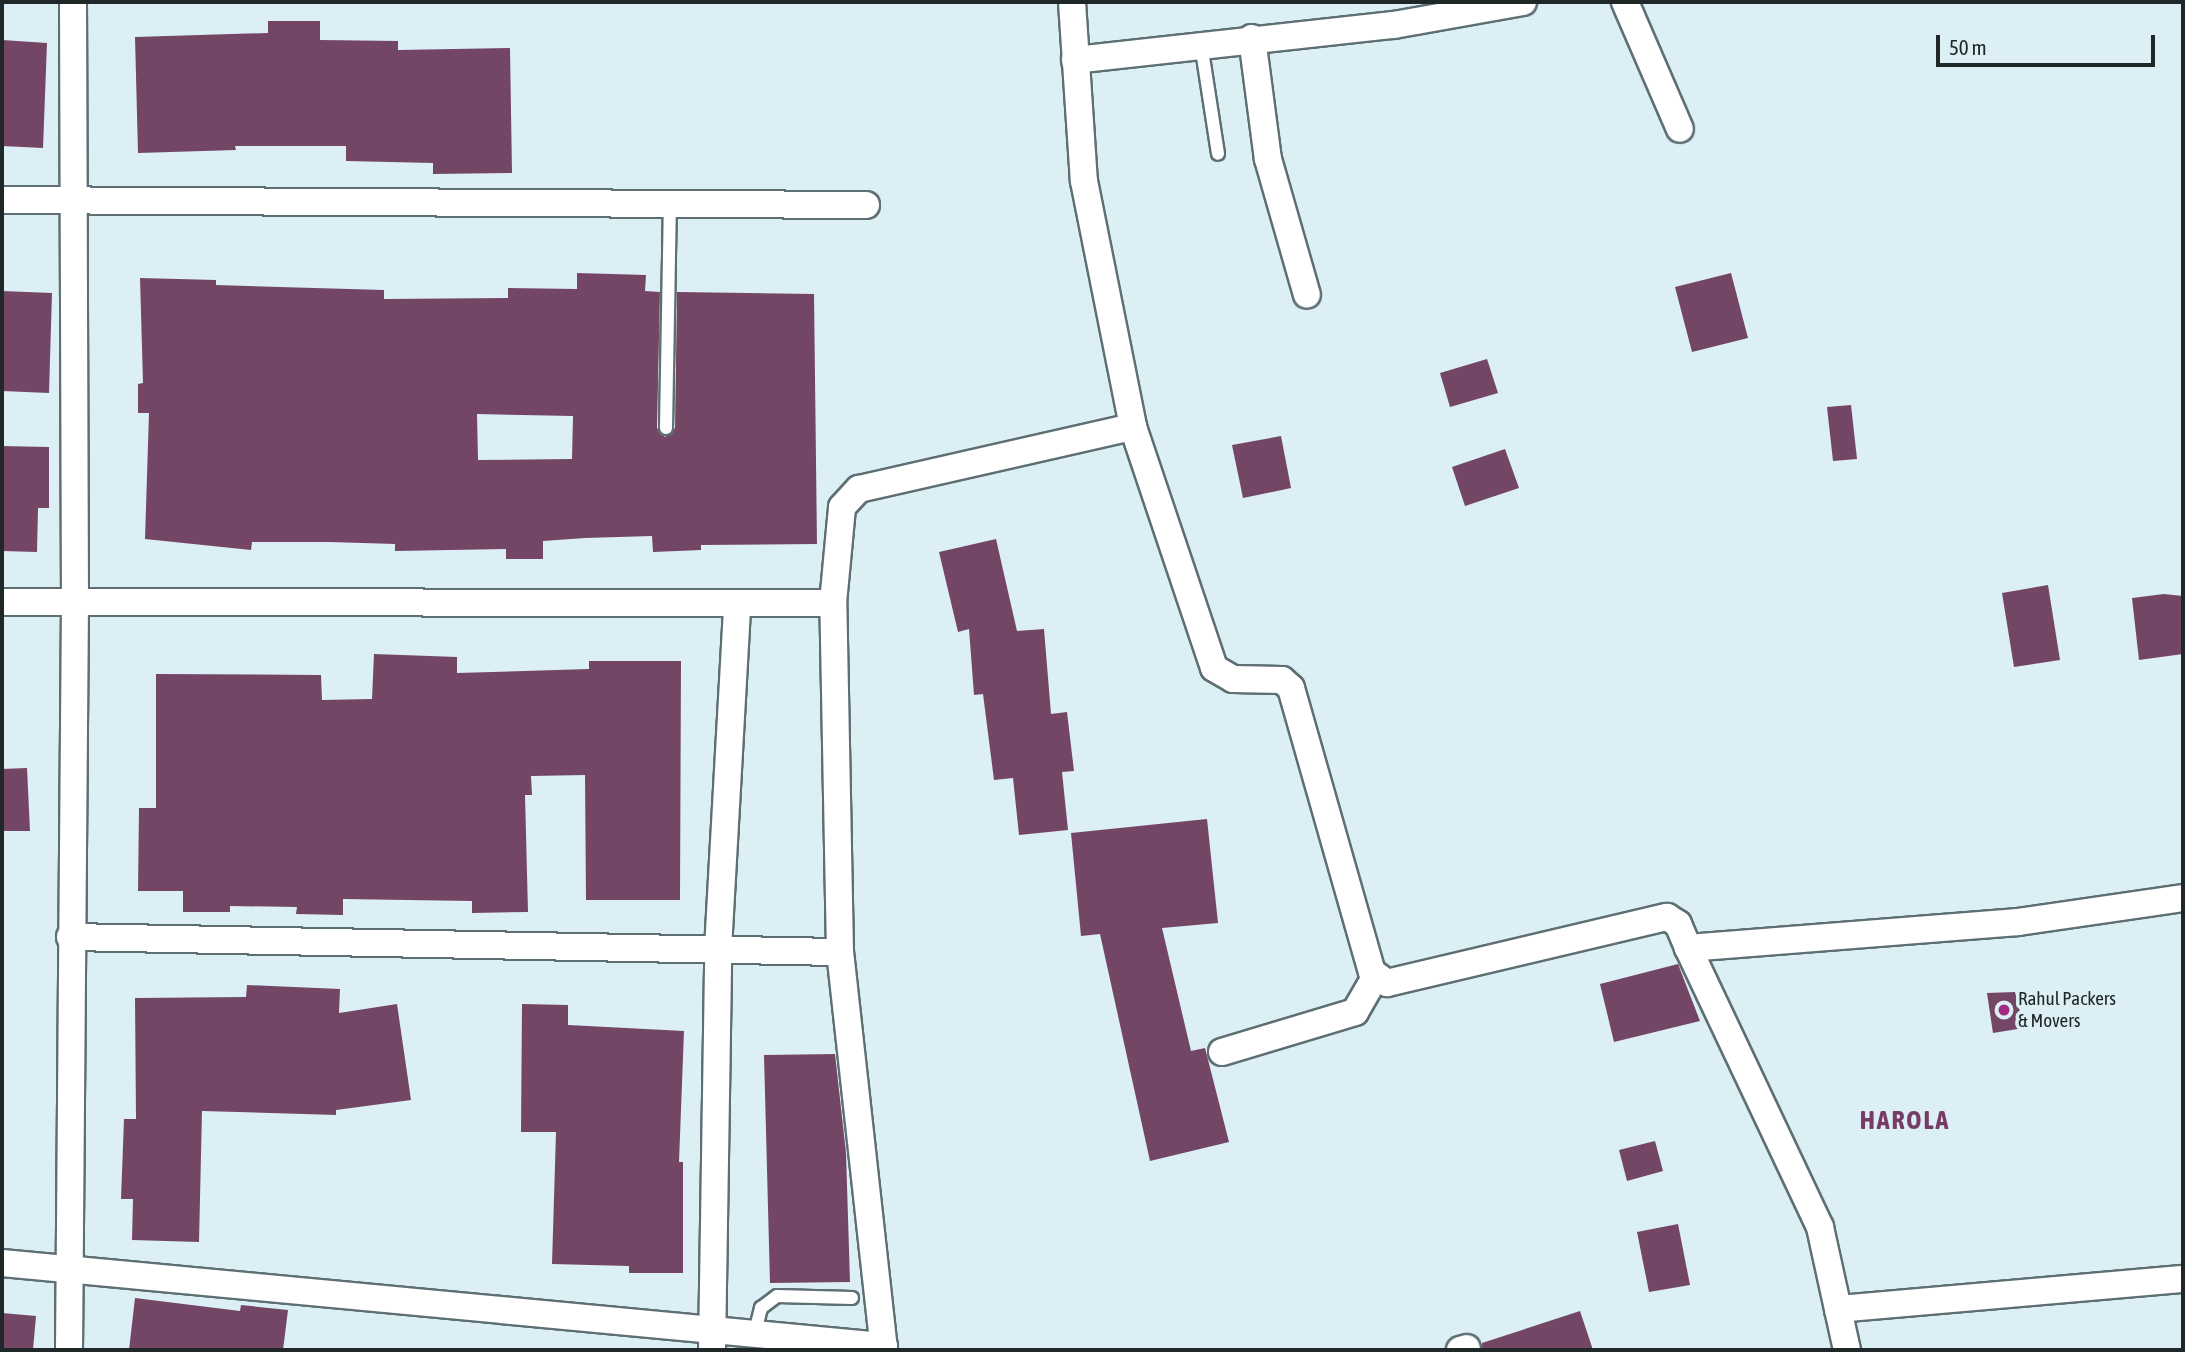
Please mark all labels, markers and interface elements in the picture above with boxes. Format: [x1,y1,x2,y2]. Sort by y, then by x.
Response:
scale bar [1940,21,2159,65]
text: 50 m [1949,35,1987,59]
place label: Rahul Packers & Movers [2018,988,2116,1032]
marker: Rahul Packers & Movers [1996,1002,2012,1018]
district label: HAROLA [1860,1105,1950,1137]

